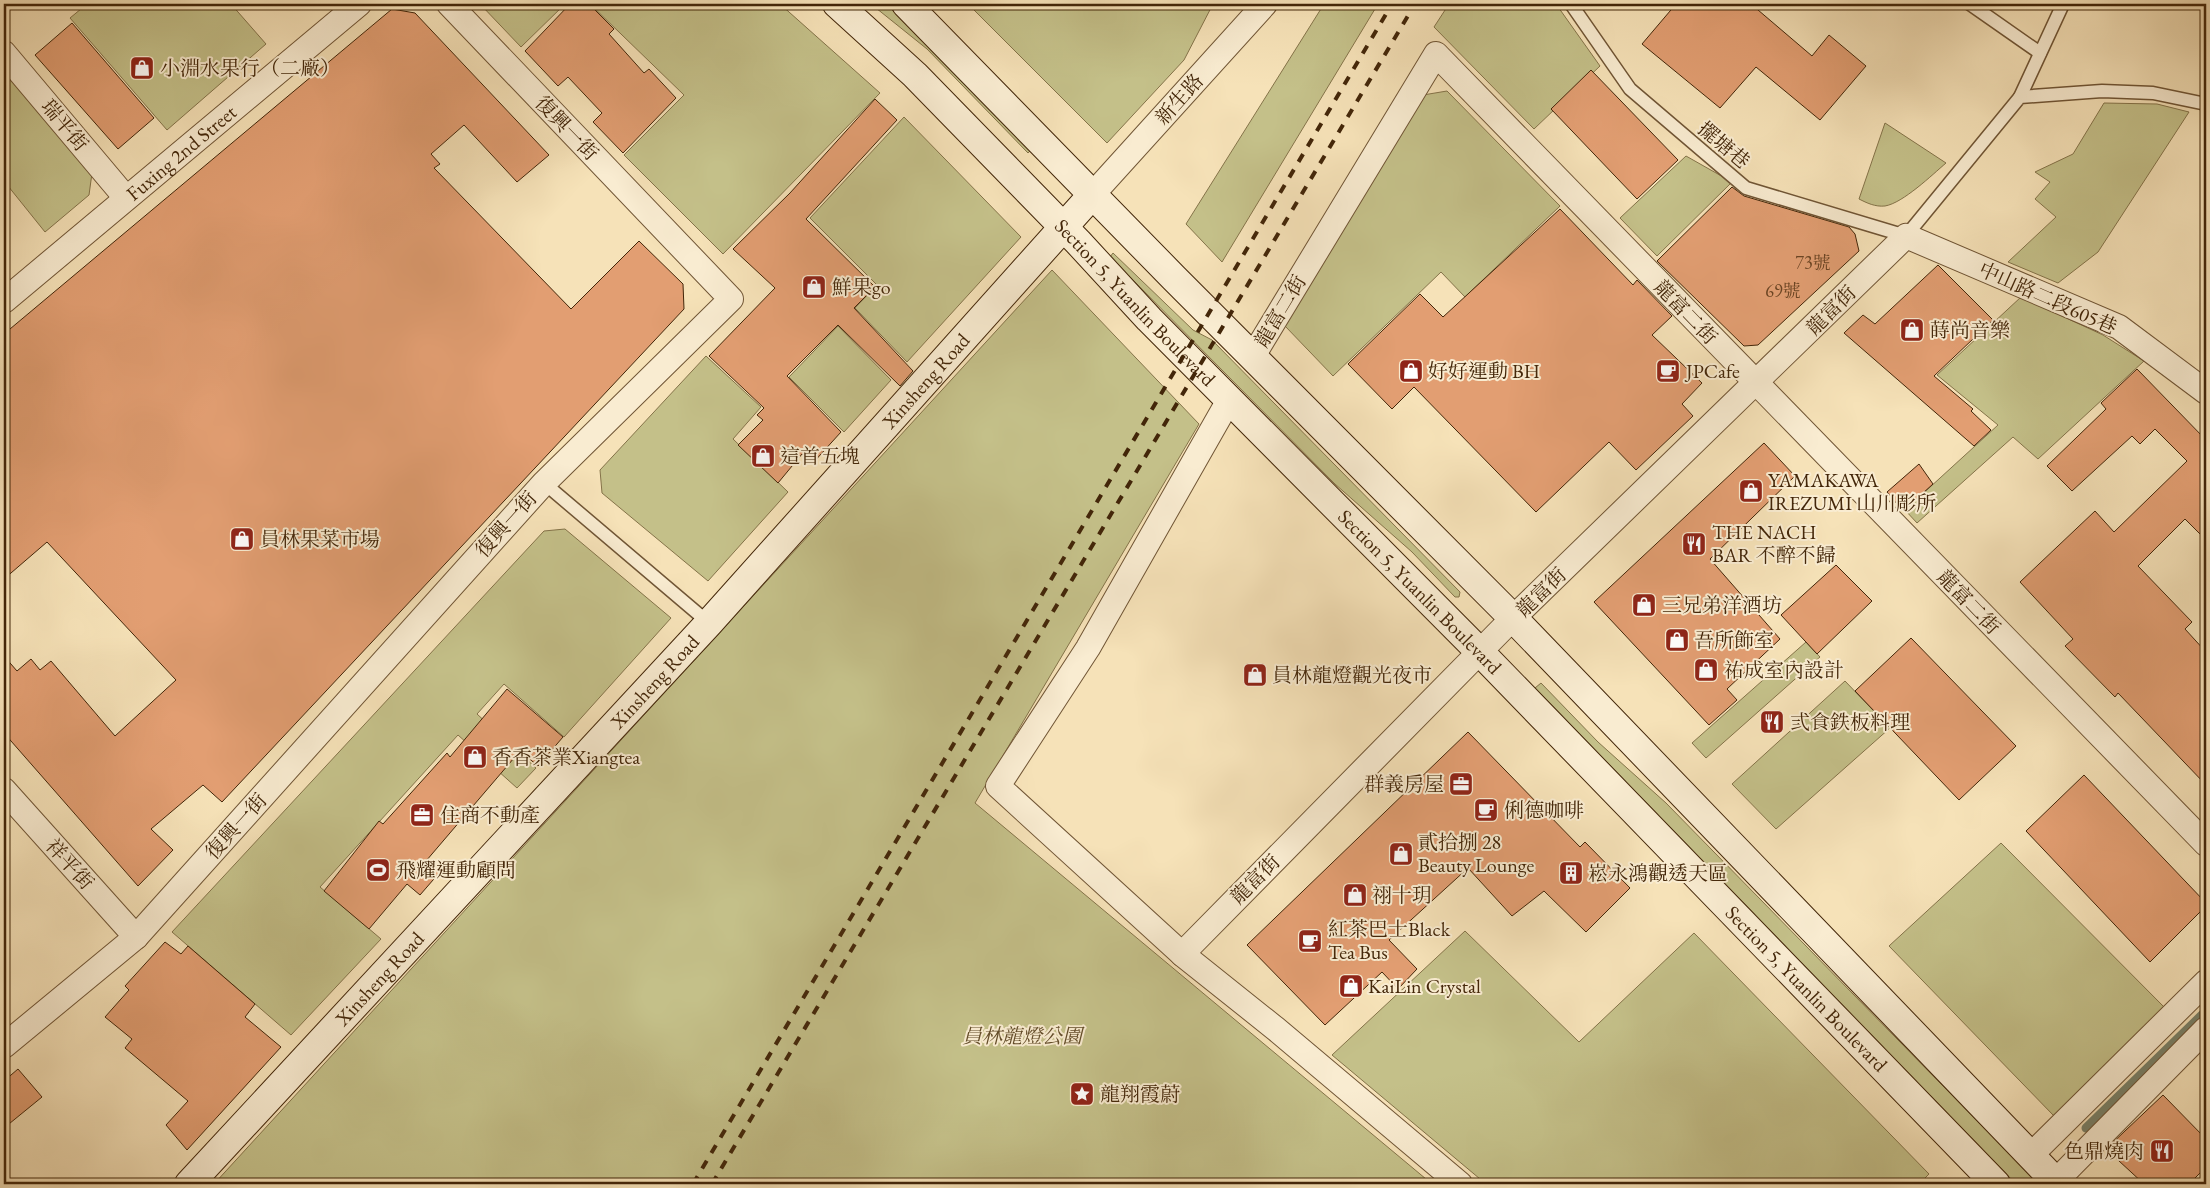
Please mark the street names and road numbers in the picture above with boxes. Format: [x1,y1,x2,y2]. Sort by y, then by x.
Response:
street label: 新生路 [1149,68,1209,130]
street label: 復興一街 [530,90,604,166]
street label: 瑞平街 [36,94,94,156]
street label: Fuxing 2nd Street [121,99,242,206]
street label: 擺塘巷 [1693,116,1755,174]
street label: Section 5, Yuanlin Boulevard [1049,213,1222,392]
street label: 中山路二段605巷 [1975,256,2121,340]
street label: 龍富二街 [1248,270,1312,352]
street label: 龍富二街 [1649,274,1723,350]
street label: 龍富街 [1801,280,1861,340]
street label: Xinsheng Road [876,327,976,435]
street label: 復興一街 [470,486,542,562]
street label: Section 5, Yuanlin Boulevard [1333,504,1508,680]
street label: 龍富街 [1510,562,1572,622]
street label: 龍富二街 [1932,564,2006,640]
street label: Xinsheng Road [604,628,705,735]
street label: 復興一街 [200,788,272,864]
street label: 祥平街 [40,833,100,895]
street label: 龍富街 [1225,849,1285,909]
street label: Section 5, Yuanlin Boulevard [1720,900,1894,1078]
street label: Xinsheng Road [329,925,430,1032]

